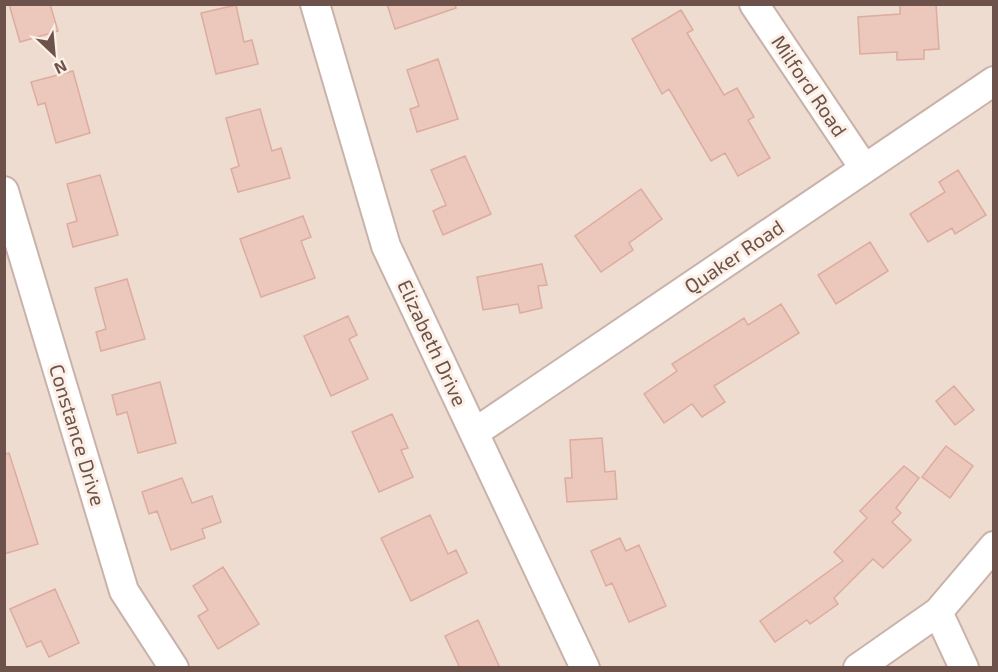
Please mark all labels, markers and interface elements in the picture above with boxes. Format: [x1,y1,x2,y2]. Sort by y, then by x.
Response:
north arrow [24,24,84,84]
street label: Milford Road [767,30,852,141]
text: N [51,57,70,79]
street label: Quaker Road [679,214,788,298]
street label: Elizabeth Drive [393,276,473,410]
street label: Constance Drive [45,361,111,509]

